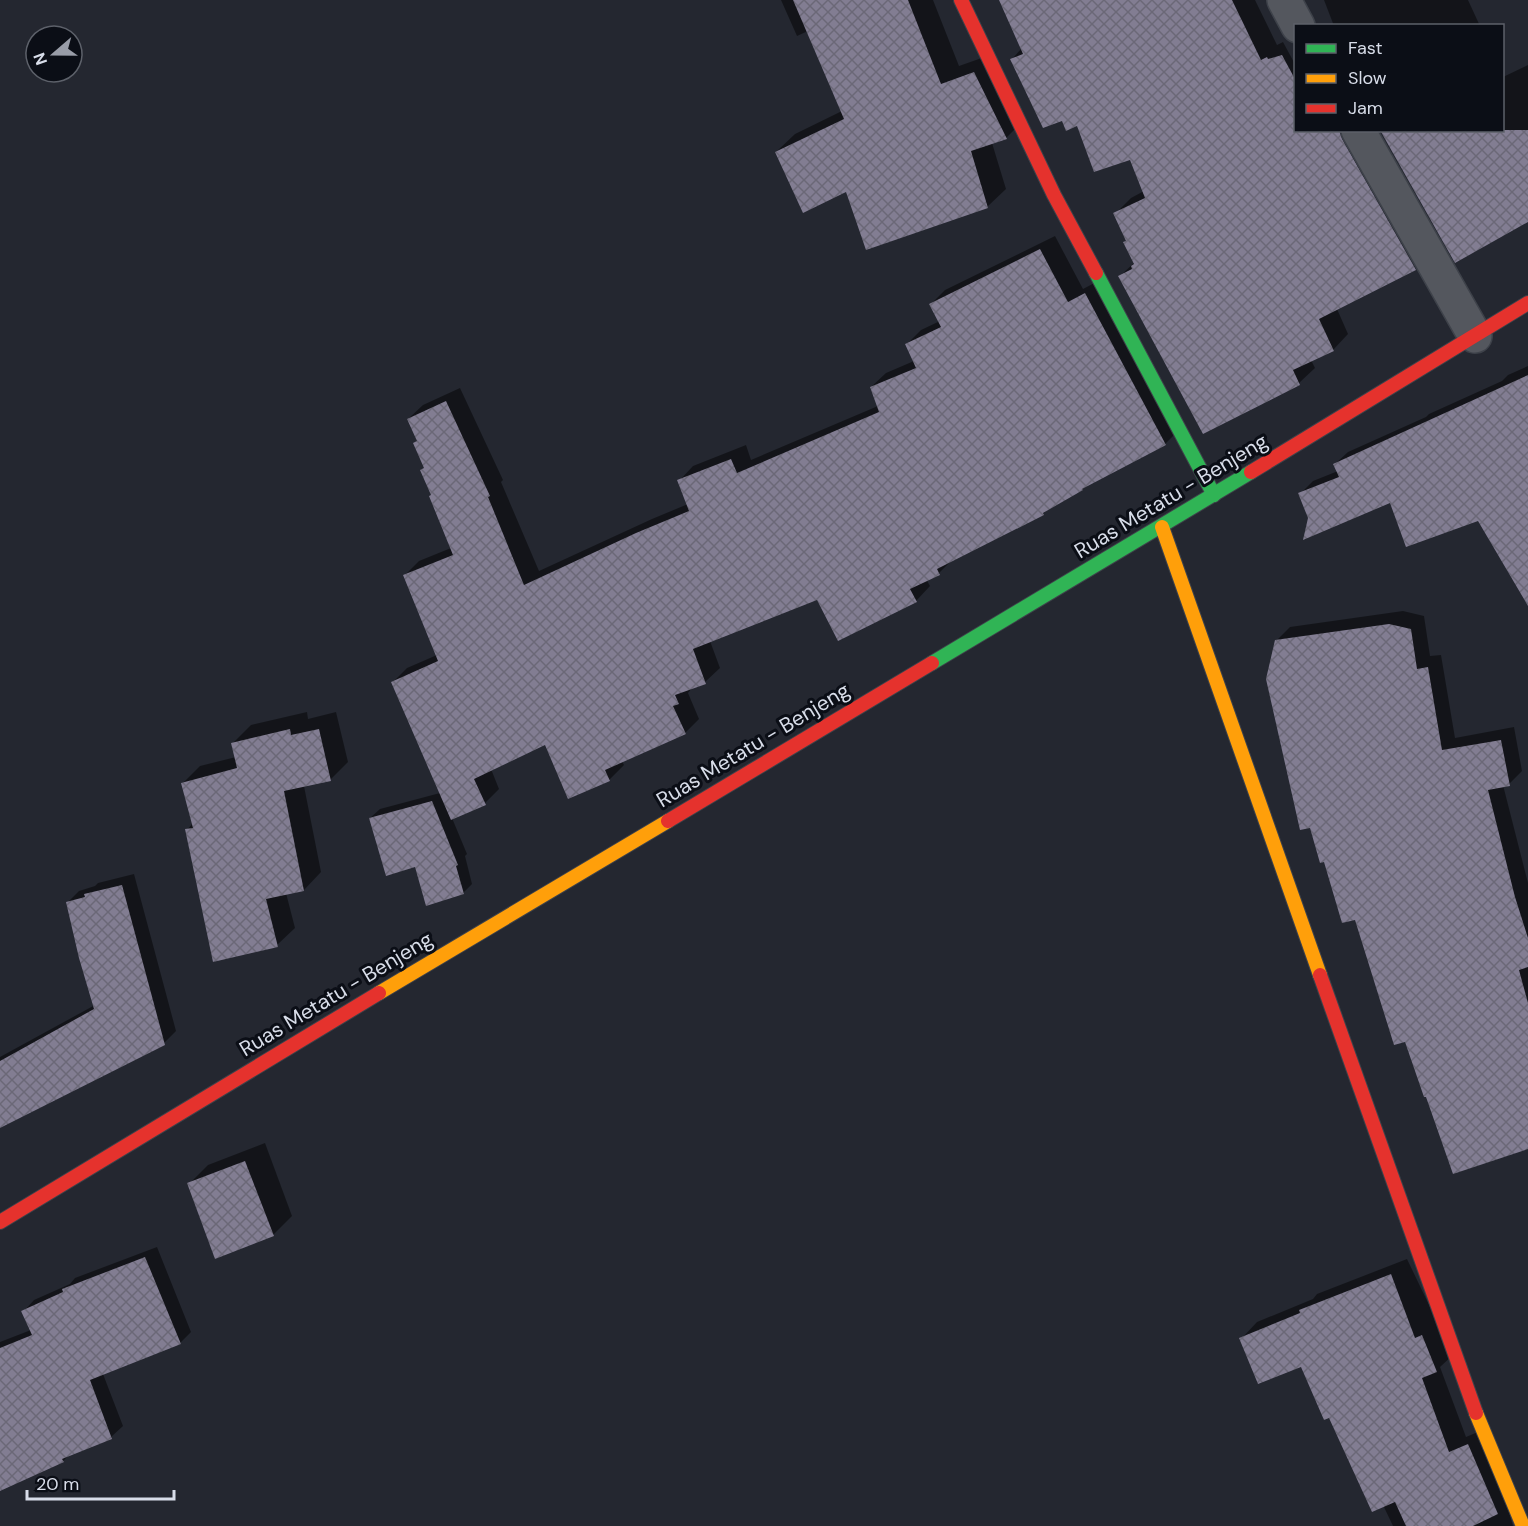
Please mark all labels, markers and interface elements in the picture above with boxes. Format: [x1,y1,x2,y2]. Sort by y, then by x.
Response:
north arrow [24,24,84,84]
legend [1294,24,1504,132]
text: Fast [1348,36,1383,60]
text: N [29,50,52,68]
text: Slow [1348,66,1387,90]
text: Jam [1348,96,1383,120]
street label: Ruas Metatu - Benjeng [1069,427,1273,565]
street label: Ruas Metatu - Benjeng [651,676,855,814]
street label: Ruas Metatu - Benjeng [234,925,438,1063]
scale bar [27,1463,174,1501]
text: 20 m [36,1472,79,1496]

